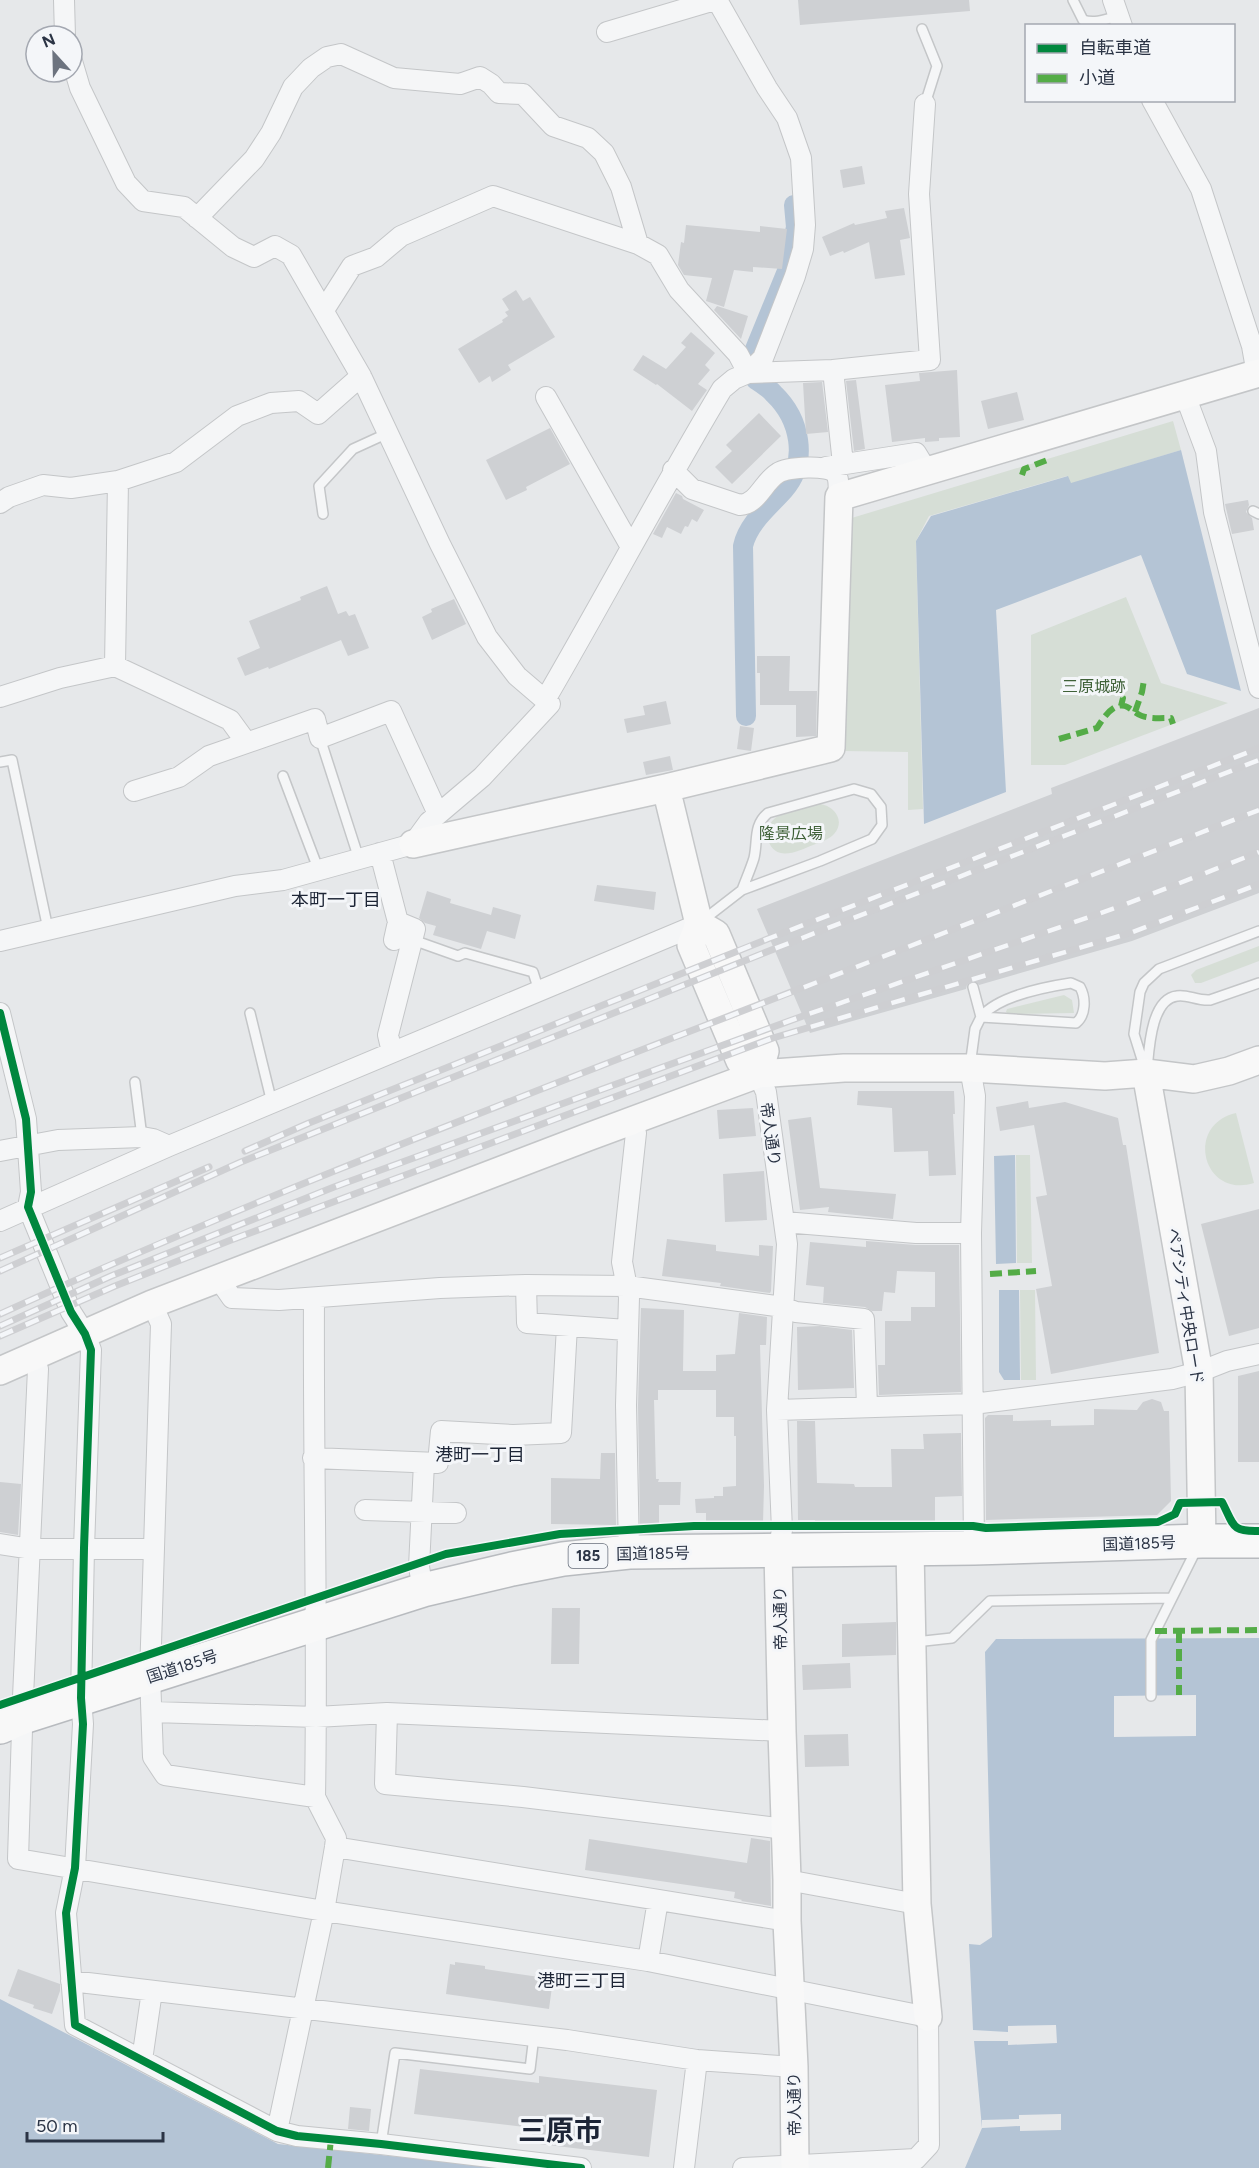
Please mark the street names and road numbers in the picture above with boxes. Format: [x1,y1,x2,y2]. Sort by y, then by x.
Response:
street label: 帝人通り [757,1101,784,1167]
street label: ペアシティ中央ロード [1164,1226,1207,1386]
street label: 国道185号 [1102,1533,1176,1554]
street label: 国道185号 [616,1543,690,1564]
road number: 185 [568,1544,608,1568]
street label: 帝人通り [770,1586,791,1650]
street label: 国道185号 [144,1646,220,1687]
street label: 帝人通り [784,2072,805,2136]

